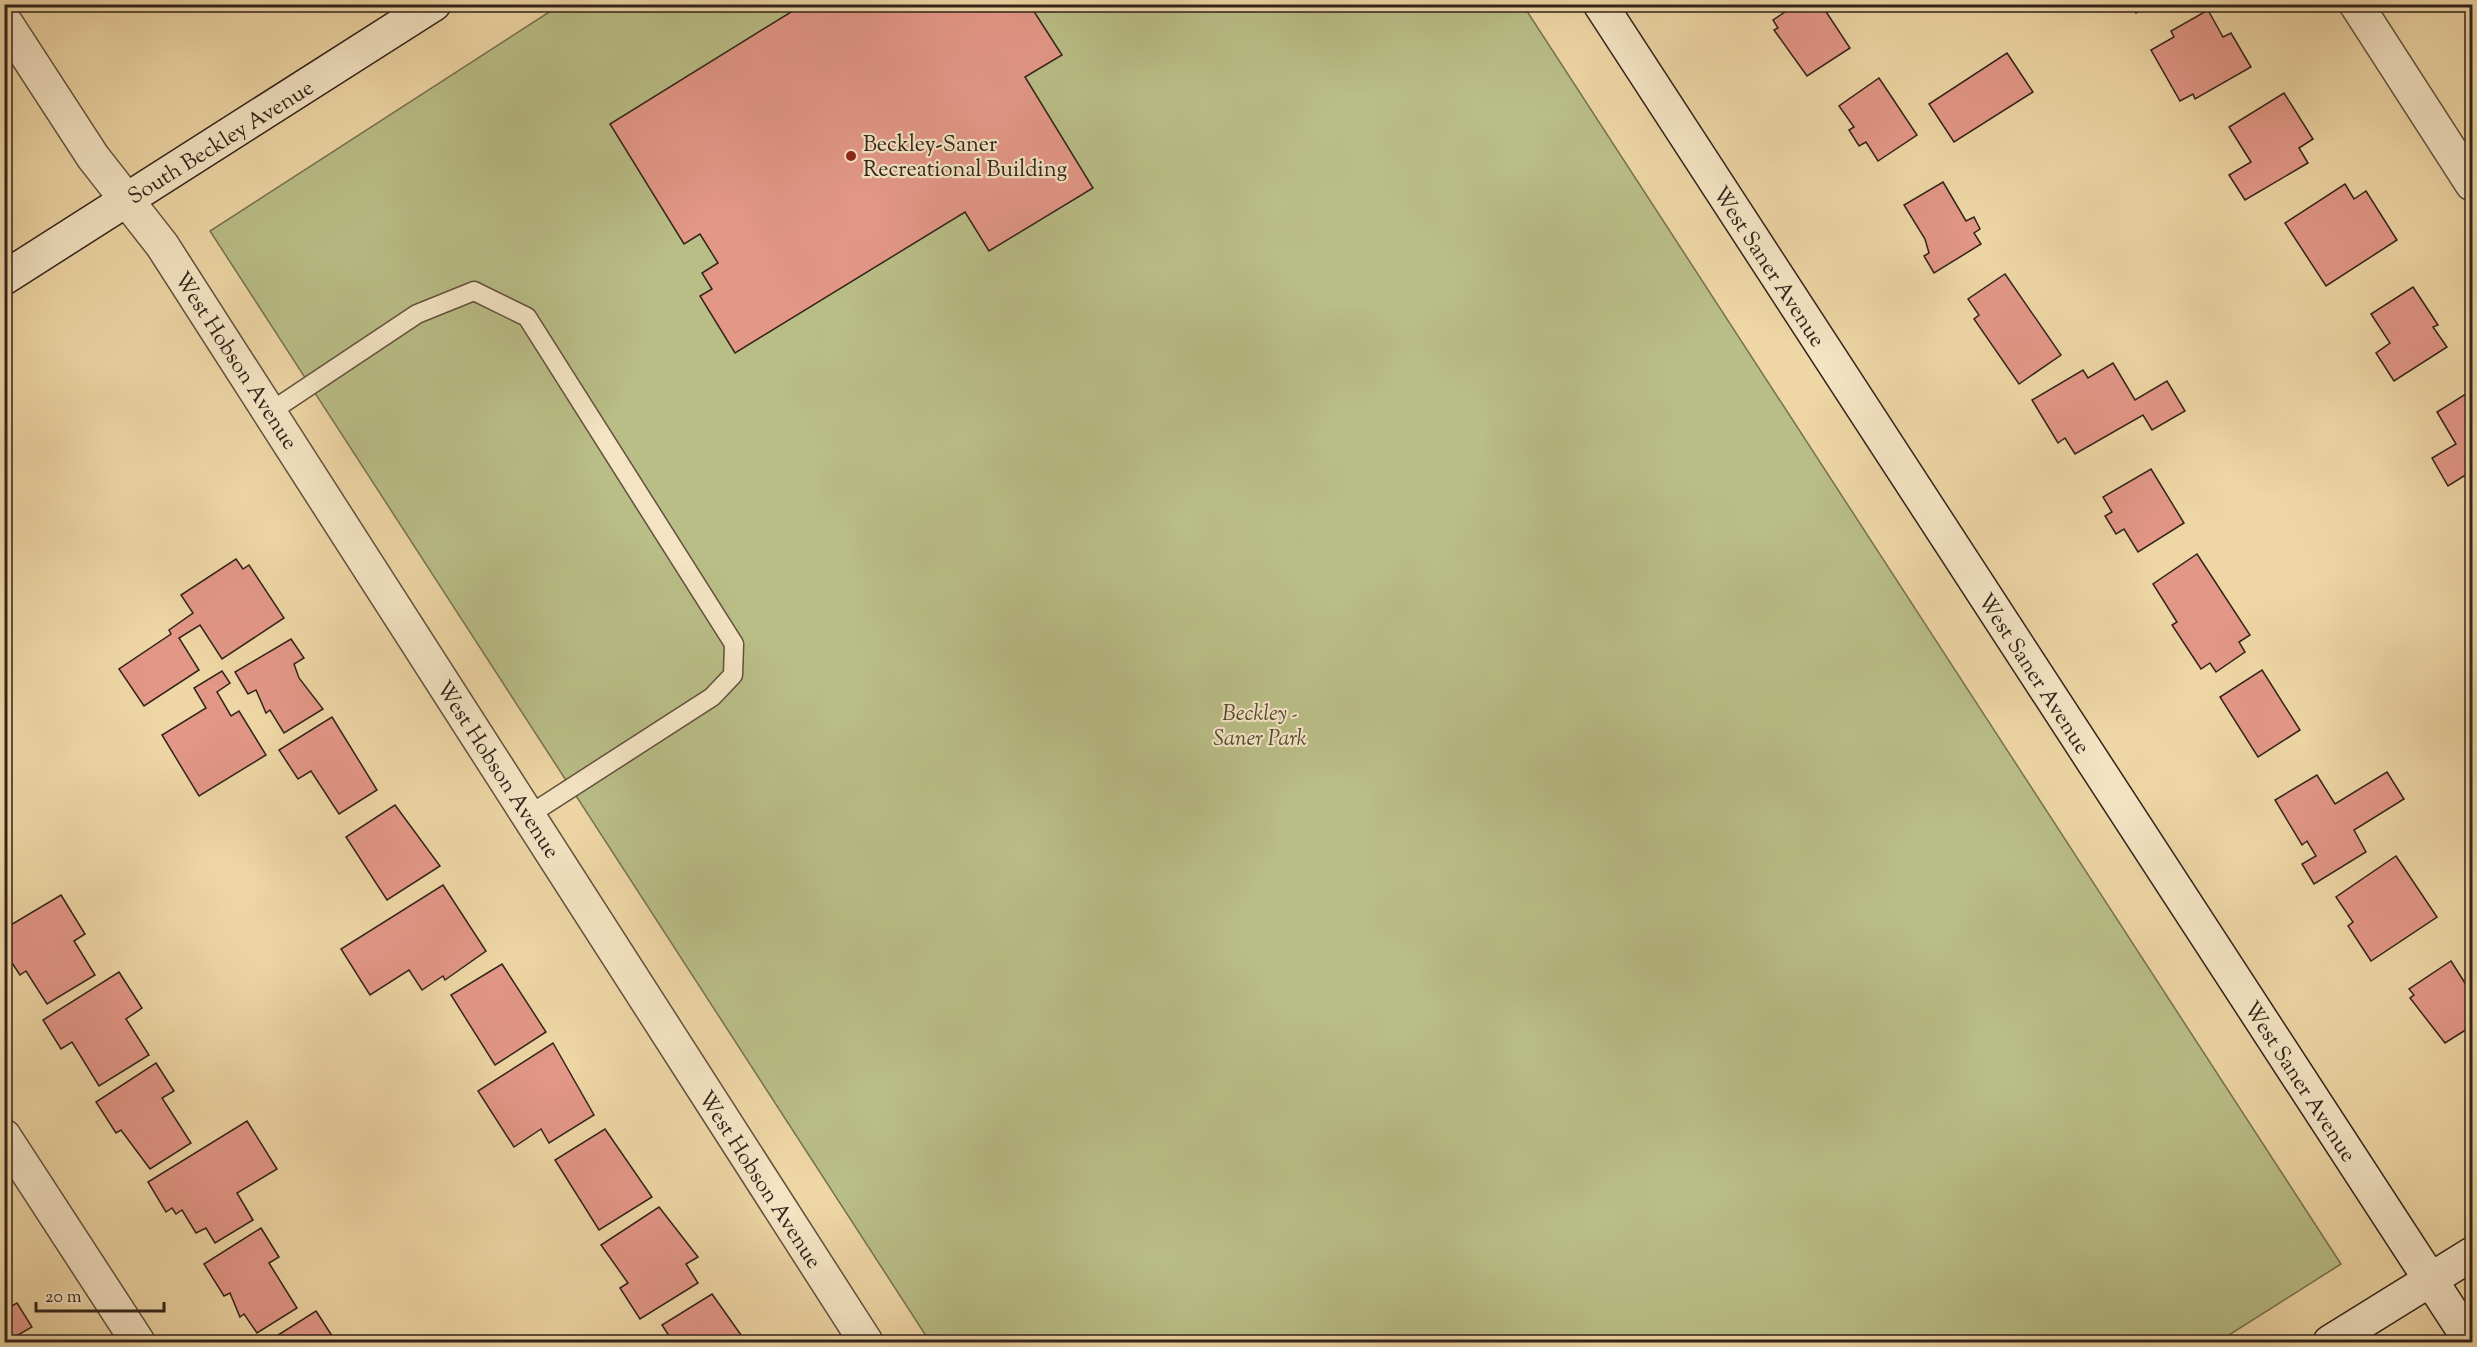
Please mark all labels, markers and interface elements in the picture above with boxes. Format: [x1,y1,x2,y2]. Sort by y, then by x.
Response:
street label: South Beckley Avenue [122,73,321,214]
place label: Beckley-Saner Recreational Building [863,130,1068,187]
marker: Beckley-Saner Recreational Building [844,149,858,163]
street label: West Saner Avenue [1703,181,1832,354]
street label: West Hobson Avenue [165,266,304,457]
street label: West Saner Avenue [1968,588,2097,761]
street label: West Hobson Avenue [427,675,566,866]
park label: Beckley - Saner Park [1213,699,1307,756]
street label: West Saner Avenue [2234,996,2363,1169]
street label: West Hobson Avenue [689,1085,828,1276]
scale bar [36,1275,164,1313]
text: 20 m [45,1285,82,1311]

